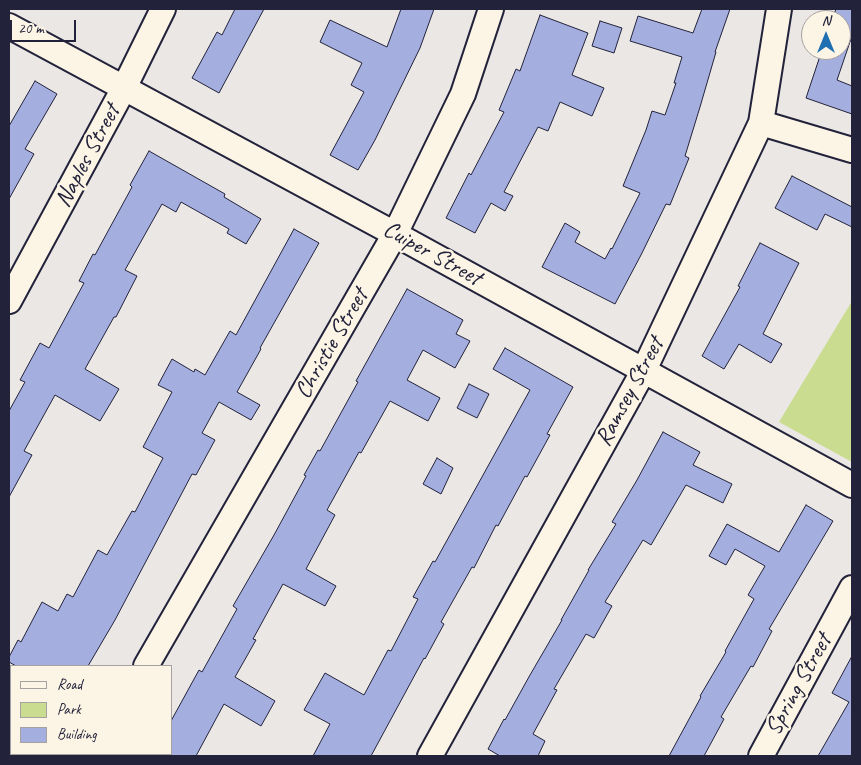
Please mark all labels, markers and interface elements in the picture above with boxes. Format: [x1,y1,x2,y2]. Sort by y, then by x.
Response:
scale bar [12,10,79,42]
north arrow [801,10,851,60]
text: N [822,12,830,29]
text: 20 m [18,19,44,38]
street label: Naples Street [49,100,127,212]
street label: Cuiper Street [378,215,486,293]
street label: Christie Street [289,284,375,404]
street label: Ramsey Street [589,333,671,451]
street label: Spring Street [759,629,839,741]
legend [10,665,172,755]
text: Road [57,675,82,694]
text: Park [57,700,81,719]
text: Building [57,725,96,744]

